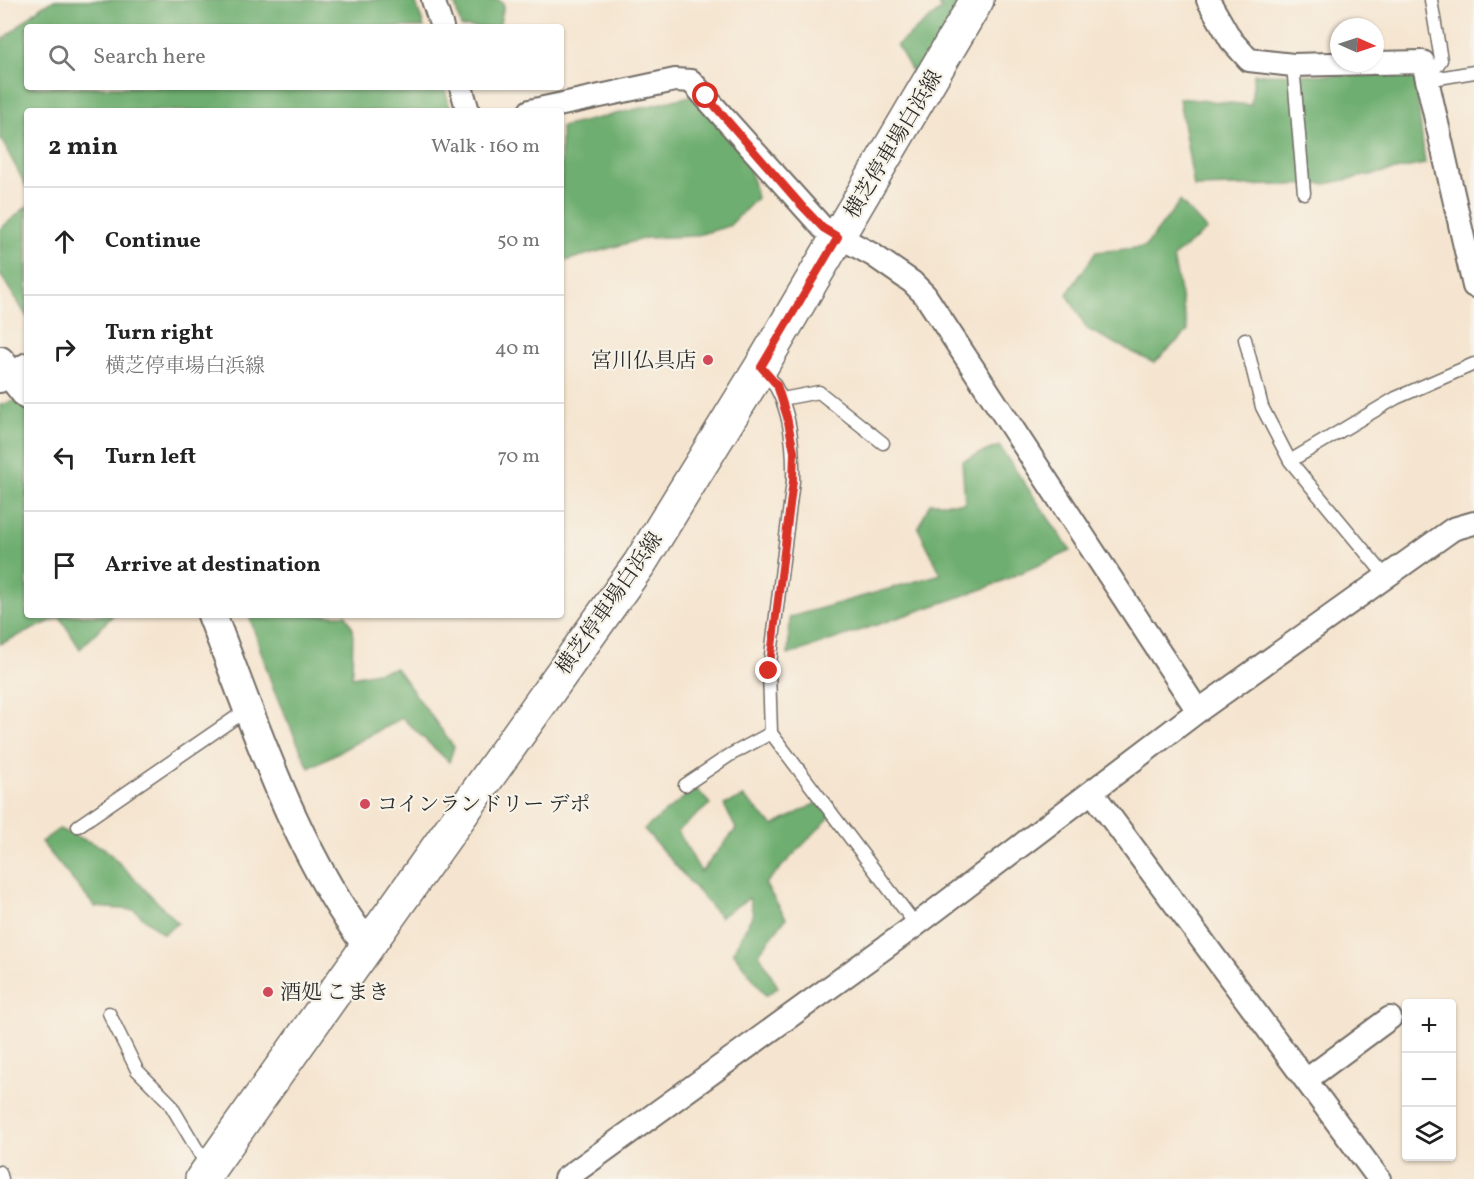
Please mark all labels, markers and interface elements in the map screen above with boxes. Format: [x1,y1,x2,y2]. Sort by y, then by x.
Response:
north arrow [1330,18,1384,72]
search box [24,24,564,90]
icon: search [45,41,78,74]
text: Search here [93,42,206,73]
street label: 横芝停車場白浜線 [839,65,950,224]
route start [692,82,718,108]
text: 2 min [48,129,118,165]
text: Walk · 160 m [431,133,540,161]
icon: ahead [48,225,81,258]
text: Continue [105,226,201,257]
text: 50 m [497,227,540,255]
text: Turn right [105,318,213,349]
icon: right [48,333,81,366]
text: 40 m [495,335,540,363]
place label: 宮川仏具店 [591,347,696,376]
text: 横芝停車場白浜線 [105,353,265,381]
marker: 宮川仏具店 [701,353,715,367]
icon: left [48,441,81,474]
text: Turn left [105,442,196,473]
text: 70 m [497,443,540,471]
street label: 横芝停車場白浜線 [550,527,670,681]
icon: arrive [48,549,81,582]
text: Arrive at destination [105,550,321,581]
route end [755,657,781,683]
place label: コインランドリー デポ [377,791,591,820]
marker: コインランドリー デポ [358,797,372,811]
place label: 酒処 こまき [280,979,389,1008]
marker: 酒処 こまき [261,985,275,999]
map controls [1402,999,1456,1161]
button: + [1402,999,1456,1053]
button: − [1402,1053,1456,1107]
button: layers [1402,1107,1456,1161]

